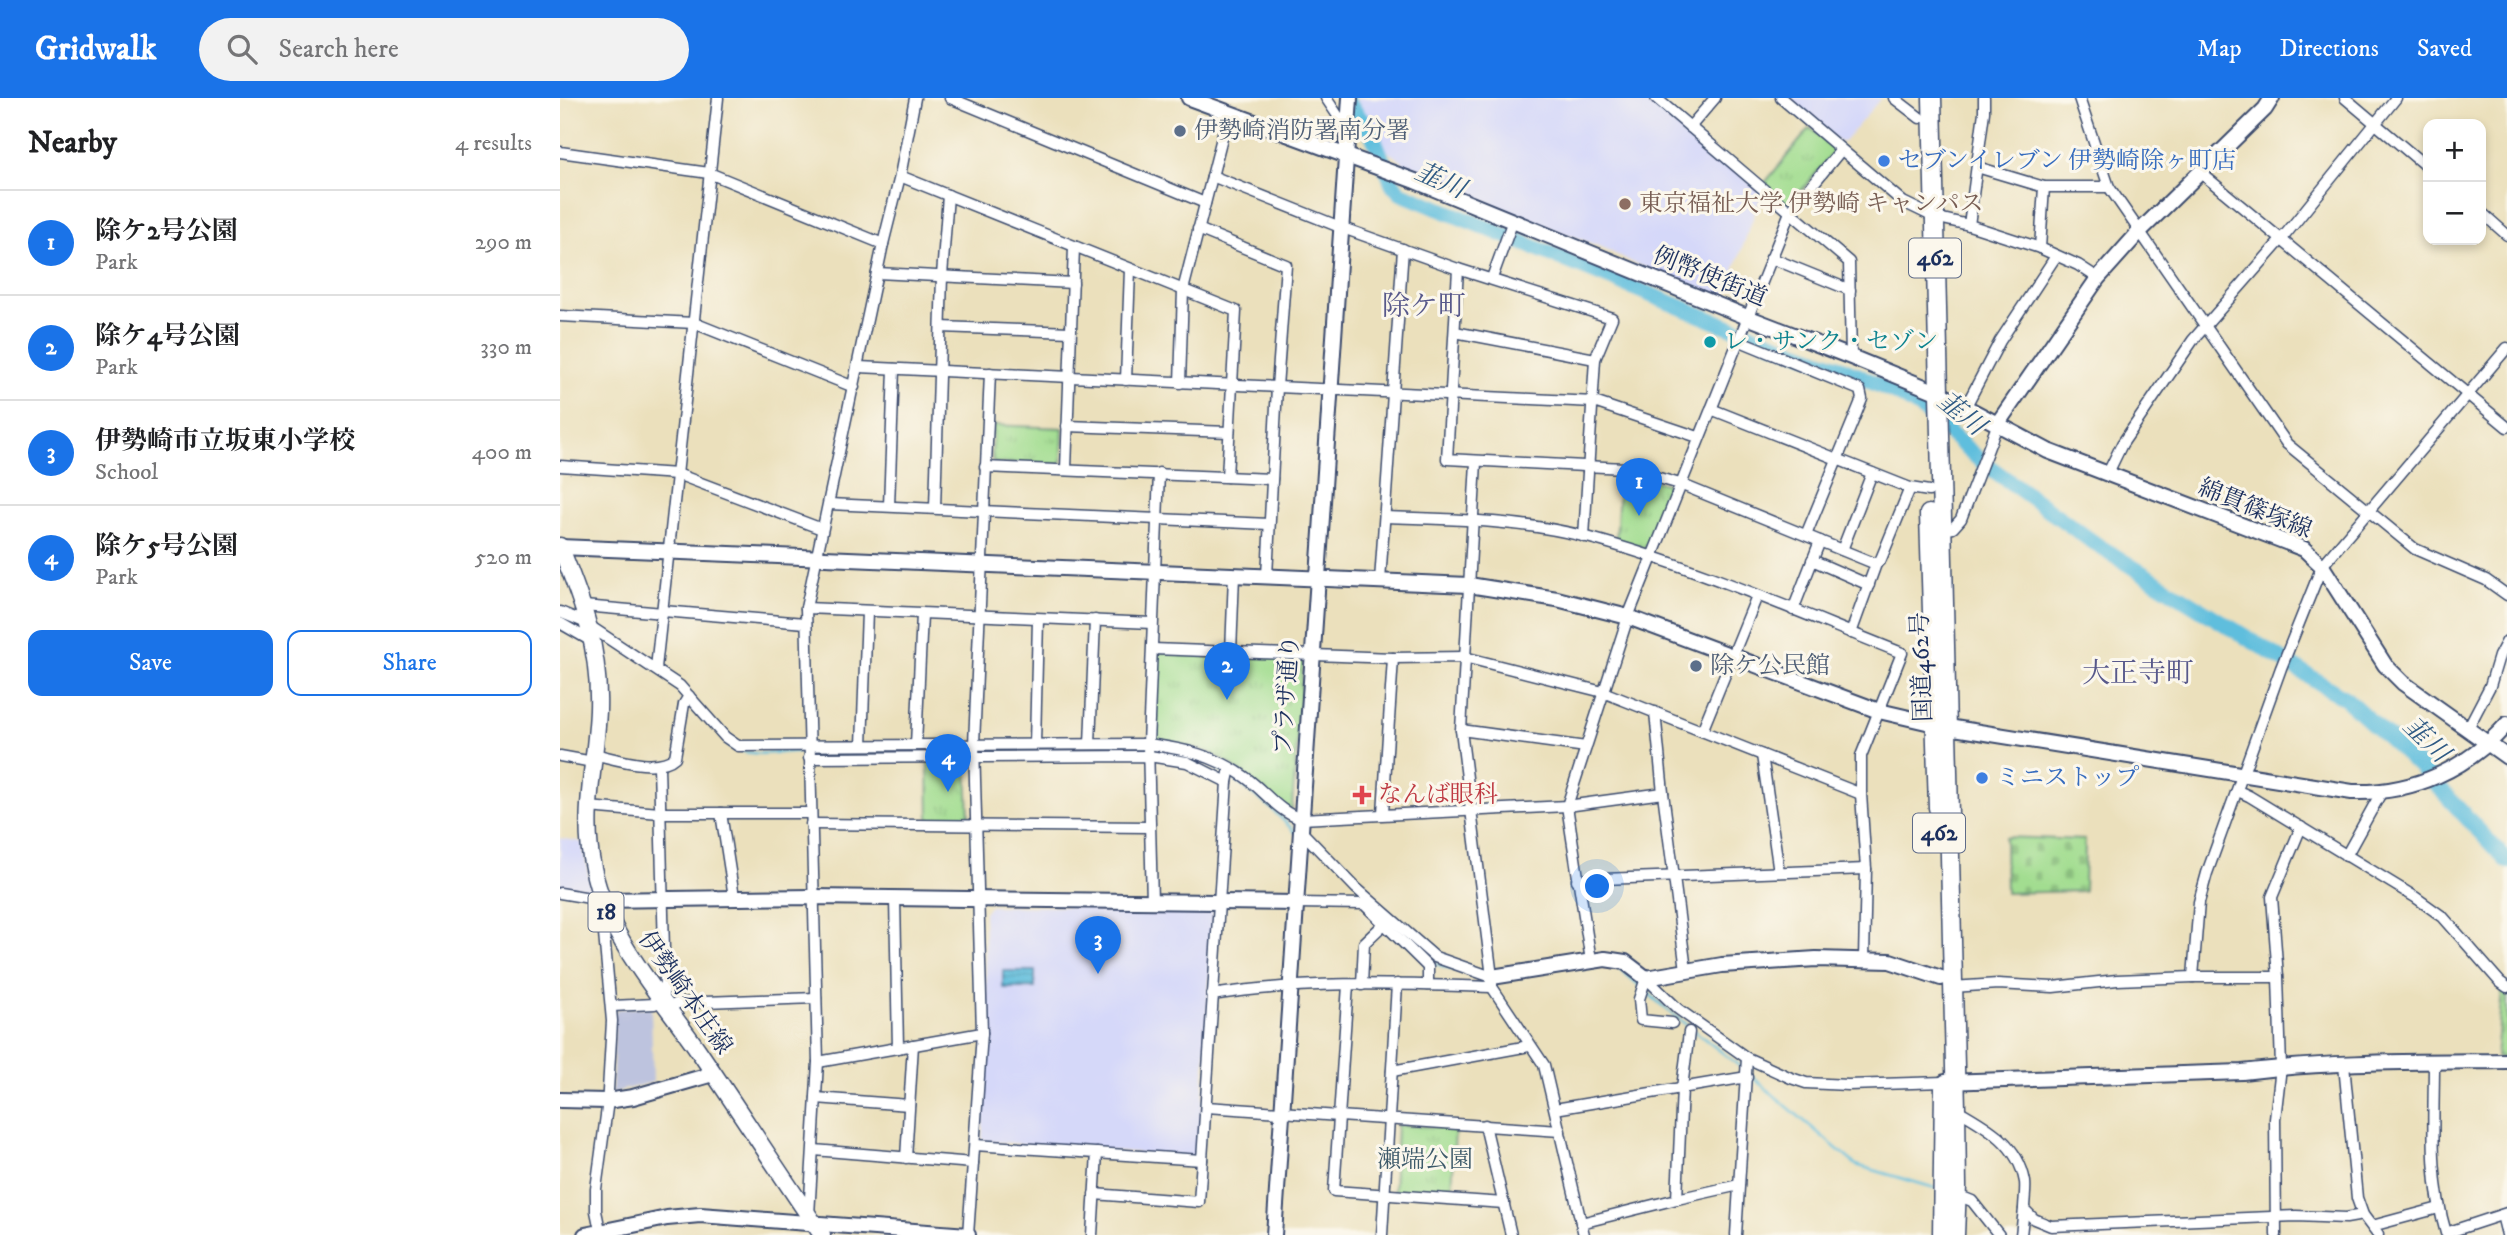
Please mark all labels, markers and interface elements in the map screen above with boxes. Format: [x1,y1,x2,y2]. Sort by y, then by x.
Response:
search box [199,18,689,81]
text: Gridwalk [35,29,157,70]
icon: search [223,30,261,68]
text: Search here [279,33,399,66]
text: Map [2197,34,2242,64]
text: Directions [2280,34,2379,64]
text: Saved [2417,34,2472,64]
place label: 伊勢崎消防署南分署 [1194,116,1410,146]
map controls [2423,119,2486,245]
button: + [2423,119,2486,182]
marker: 伊勢崎消防署南分署 [1172,123,1188,139]
text: Nearby [28,125,117,162]
text: 4 results [455,129,532,158]
place label: セブンイレブン 伊勢崎除ヶ町店 [1898,146,2236,176]
marker: セブンイレブン 伊勢崎除ヶ町店 [1876,153,1892,169]
water label: 韮川 [1410,155,1473,208]
button: − [2423,182,2486,245]
place label: 東京福祉大学 伊勢崎 キャンパス [1639,189,1984,219]
marker: 東京福祉大学 伊勢崎 キャンパス [1617,196,1633,212]
text: 除ケ2号公園 [95,215,238,248]
text: 1 [47,228,55,257]
text: 290 m [475,228,532,257]
road number: 462 [1909,238,1961,278]
street label: 例幣使街道 [1649,241,1771,313]
text: Park [95,248,138,277]
district label: 除ケ町 [1382,289,1466,324]
text: 除ケ4号公園 [95,320,240,353]
place label: レ・サンク・セゾン [1724,327,1938,357]
text: 2 [45,333,57,362]
text: 330 m [480,333,532,362]
marker: レ・サンク・セゾン [1702,334,1718,350]
text: Park [95,353,138,382]
water label: 韮川 [1930,385,1994,445]
text: 伊勢崎市立坂東小学校 [95,425,355,458]
text: 3 [47,438,55,467]
text: 400 m [472,438,532,467]
text: School [95,458,158,487]
pin: 1 [1616,458,1662,516]
street label: 綿貫篠塚線 [2194,473,2316,545]
text: 除ケ5号公園 [95,530,238,563]
text: 4 [44,543,58,572]
text: 520 m [475,543,532,572]
text: Park [95,563,138,592]
street label: 国道462号 [1905,611,1939,723]
button: Save [28,630,273,696]
button: Share [287,630,532,696]
street label: プラザ通り [1268,634,1306,756]
pin: 2 [1204,642,1250,700]
place label: 除ケ公民館 [1710,651,1830,681]
district label: 大正寺町 [2082,656,2194,691]
marker: 除ケ公民館 [1688,658,1704,674]
water label: 韮川 [2396,710,2458,772]
pin: 4 [925,734,971,792]
place label: ミニストップ [1996,763,2139,793]
marker: ミニストップ [1974,770,1990,786]
place label: なんば眼科 [1378,780,1498,810]
marker: なんば眼科 [1352,785,1372,805]
road number: 462 [1913,814,1965,852]
your location [1580,869,1614,903]
road number: 18 [588,892,624,932]
pin: 3 [1075,916,1121,974]
street label: 伊勢崎本庄線 [631,925,739,1061]
park label: 瀬端公園 [1377,1145,1473,1175]

